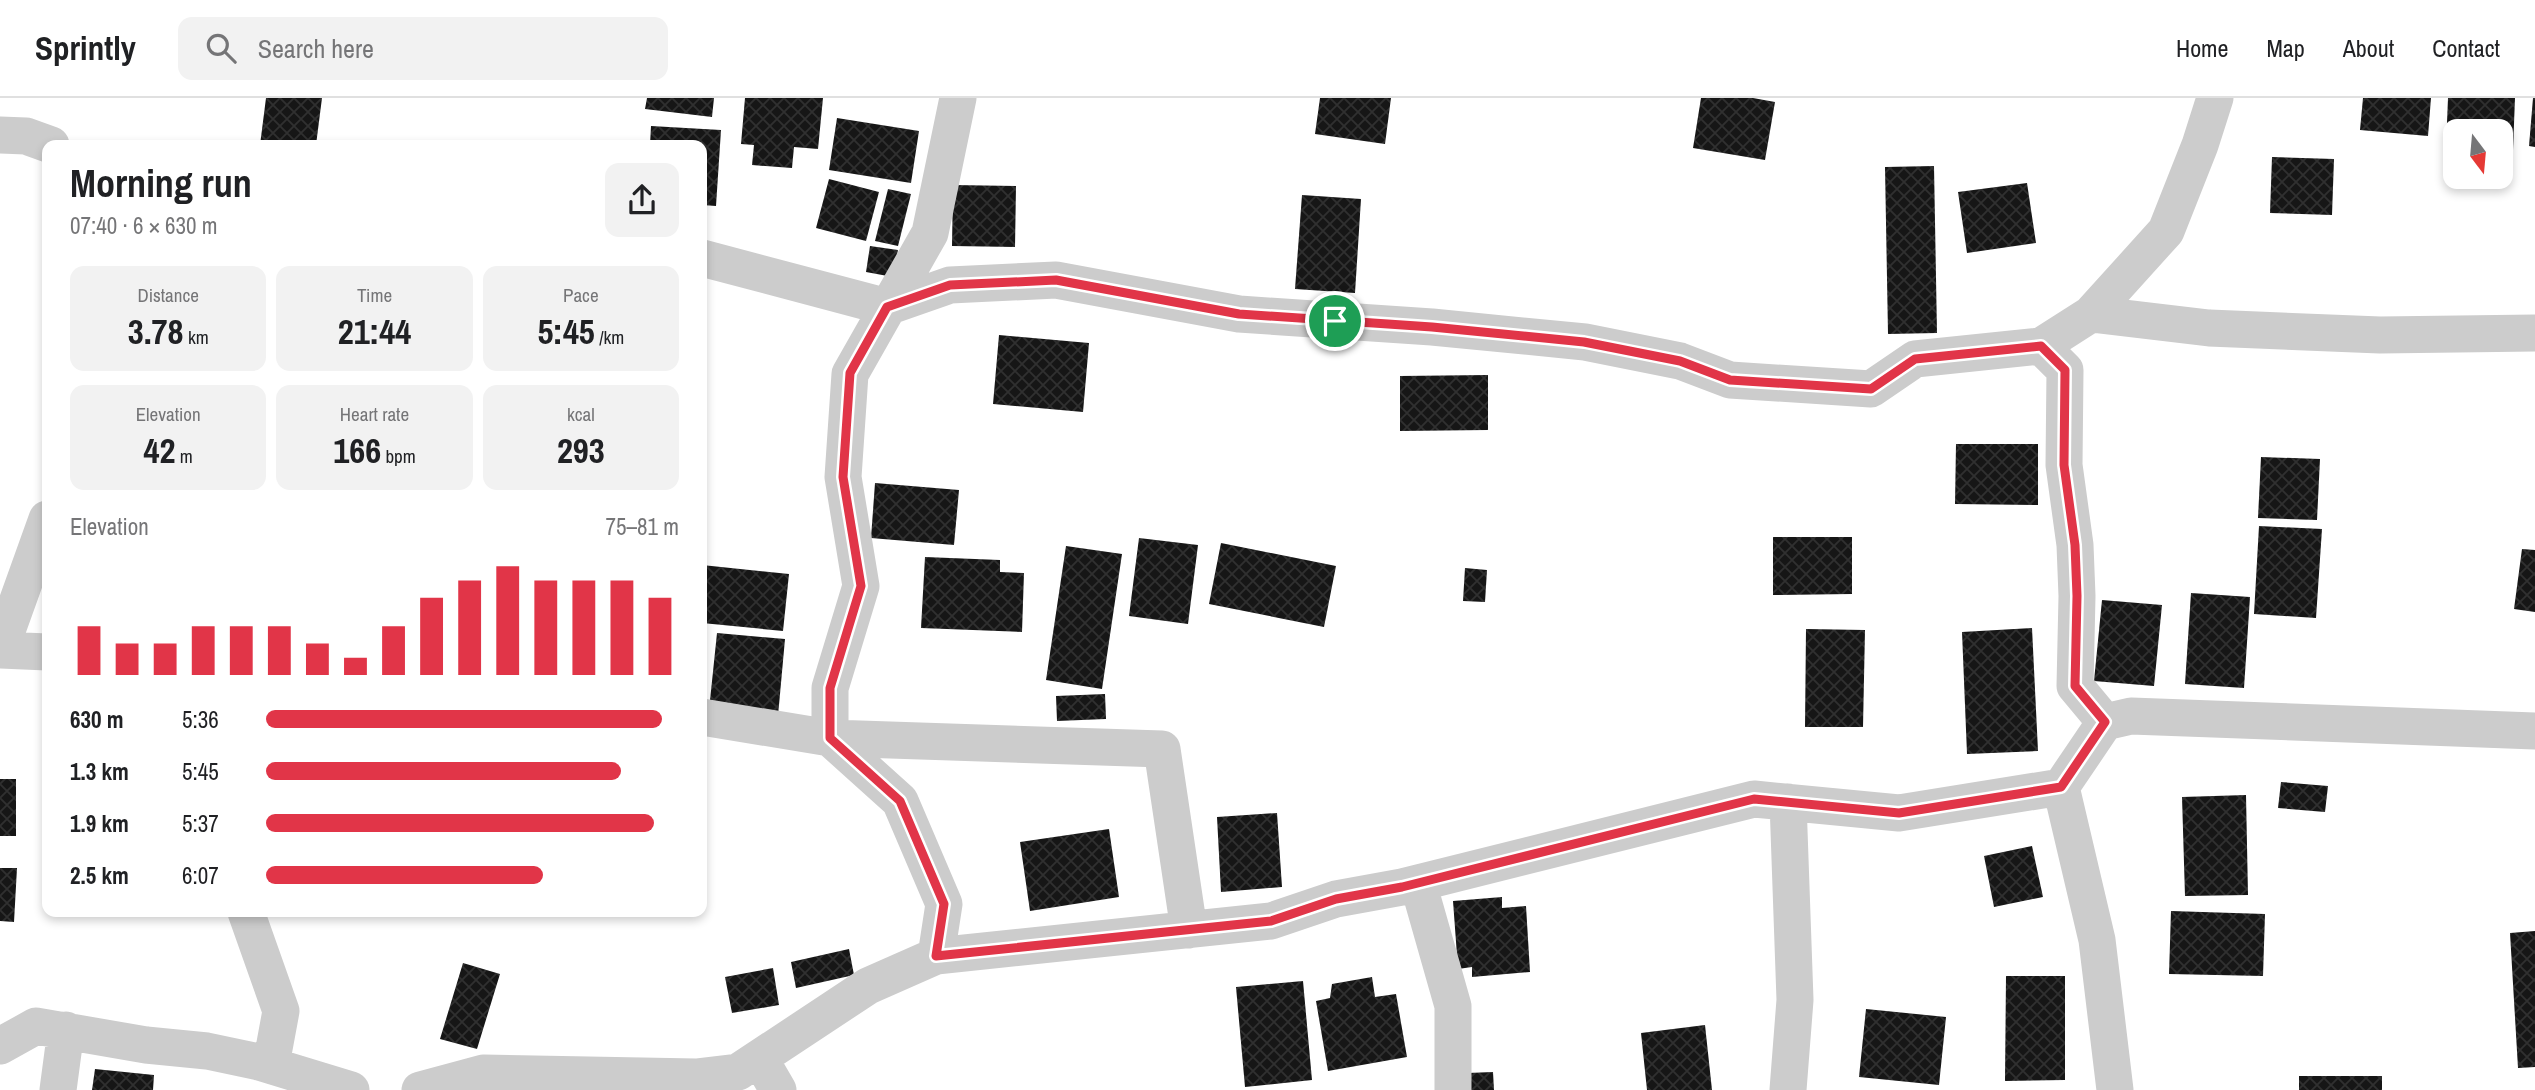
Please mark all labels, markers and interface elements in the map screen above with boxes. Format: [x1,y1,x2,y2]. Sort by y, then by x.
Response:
search box [178,17,668,80]
text: Sprintly [35,26,136,70]
icon: search [202,29,240,67]
text: Search here [258,31,374,66]
text: Home [2176,32,2228,64]
text: Map [2266,32,2305,64]
text: About [2343,32,2394,64]
text: Contact [2432,32,2500,64]
north arrow [2443,119,2513,189]
map controls [2443,119,2513,189]
text: Morning run [70,158,252,209]
button: share [605,163,679,237]
text: 07:40 · 6 × 630 m [70,210,217,241]
text: Distance [137,282,199,308]
text: Time [357,282,392,308]
text: Pace [563,282,599,308]
pin [1305,291,1365,351]
icon: arrive [1316,302,1354,340]
text: 3.78 [128,308,184,355]
text: 21:44 [338,308,411,355]
text: 5:45 [537,308,595,355]
text: km [184,324,209,350]
text: /km [595,324,624,350]
text: Elevation [136,401,201,427]
text: Heart rate [340,401,409,427]
text: kcal [567,401,595,427]
text: 42 [144,427,175,474]
text: 166 [333,427,381,474]
text: 293 [557,427,605,474]
text: m [175,443,193,469]
text: bpm [381,443,416,469]
text: Elevation [70,511,149,542]
text: 75–81 m [606,511,679,542]
text: 630 m [70,704,123,735]
text: 5:36 [182,704,219,735]
text: 1.3 km [70,756,129,787]
text: 5:45 [182,756,219,787]
text: 1.9 km [70,808,129,839]
text: 5:37 [182,808,219,839]
text: 2.5 km [70,860,129,891]
text: 6:07 [182,860,219,891]

